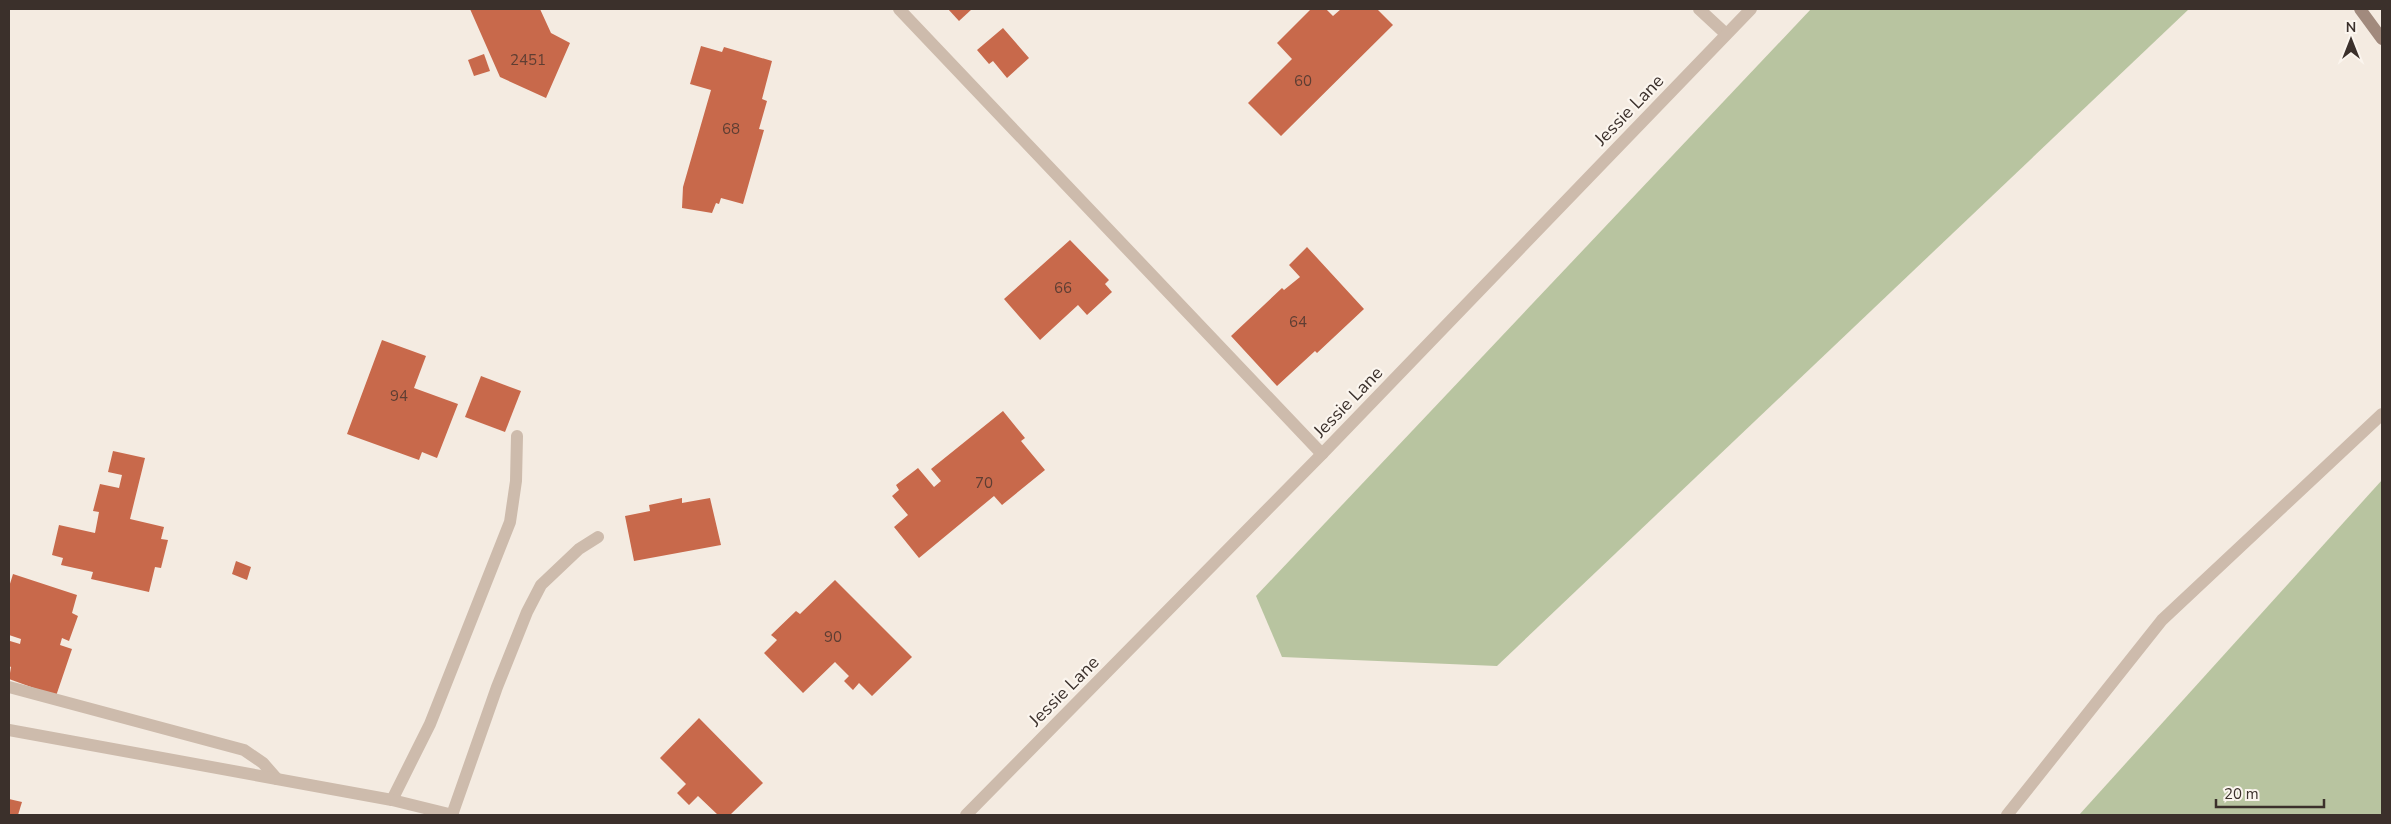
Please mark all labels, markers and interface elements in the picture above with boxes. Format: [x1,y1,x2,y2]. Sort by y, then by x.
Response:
north arrow [2326,15,2376,65]
text: N [2346,18,2356,37]
house number: 2451 [510,50,546,70]
street label: Jessie Lane [1588,69,1669,152]
house number: 60 [1294,71,1312,91]
house number: 68 [722,119,740,139]
house number: 66 [1054,278,1072,298]
house number: 64 [1289,312,1307,332]
street label: Jessie Lane [1307,361,1388,444]
house number: 94 [390,386,408,406]
house number: 70 [975,473,993,493]
house number: 90 [824,627,842,647]
street label: Jessie Lane [1023,651,1104,732]
scale bar [2216,776,2324,808]
text: 20 m [2224,784,2259,804]

